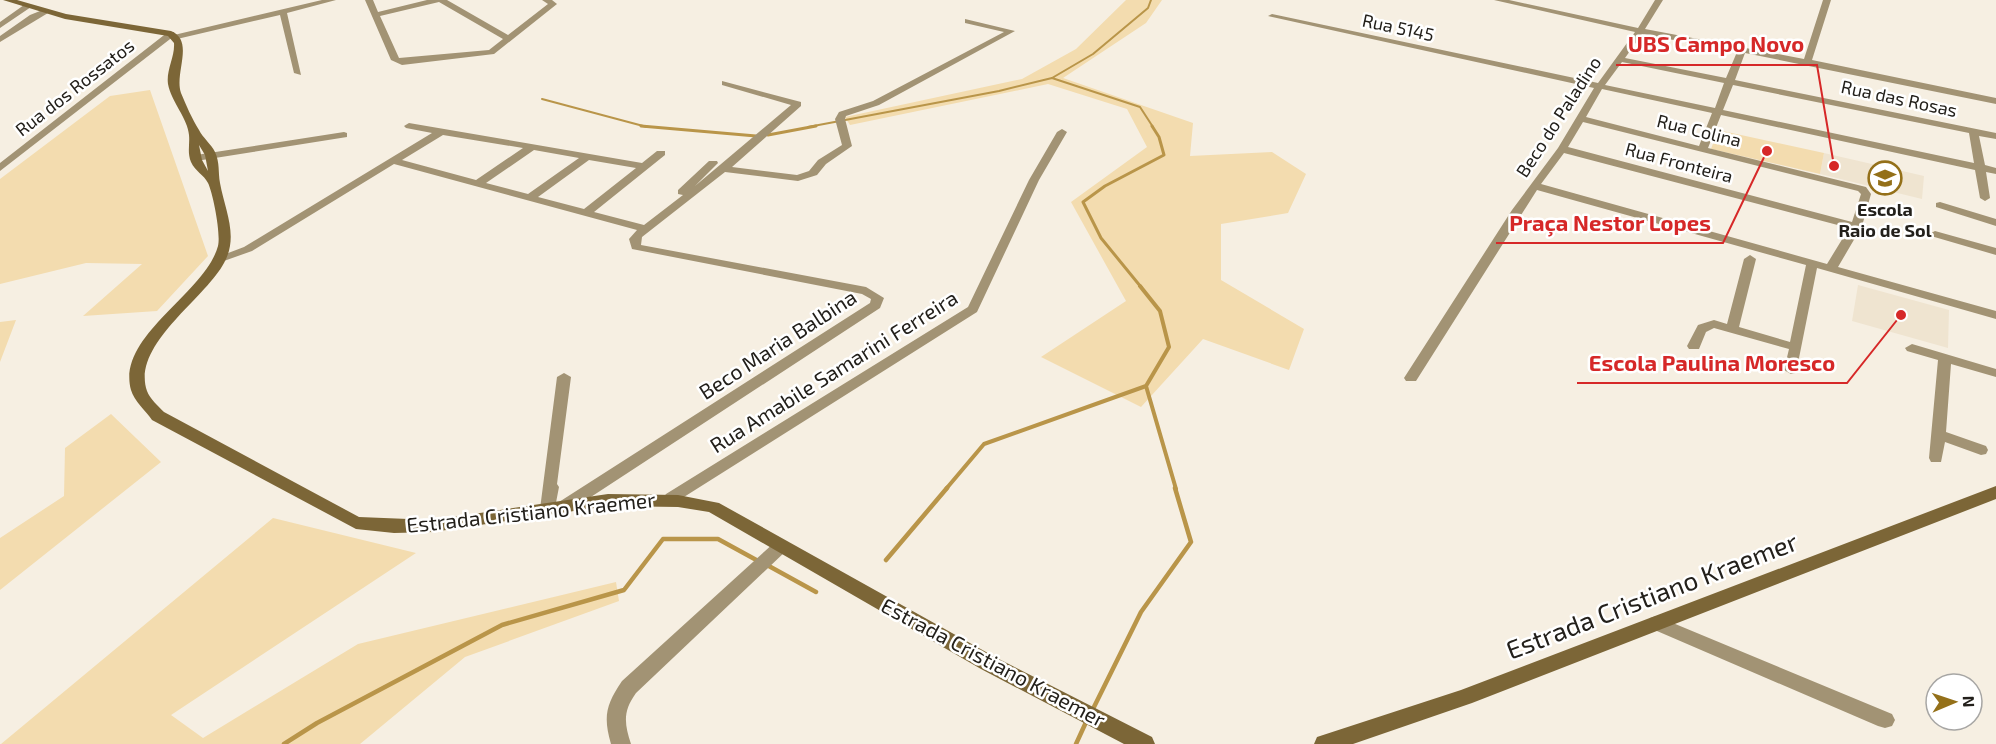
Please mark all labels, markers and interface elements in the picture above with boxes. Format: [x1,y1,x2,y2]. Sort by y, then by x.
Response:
street label: Rua 5145 [1360,9,1436,45]
callout: UBS Campo Novo [1616,25,1817,65]
text: UBS Campo Novo [1628,30,1804,56]
street label: Rua dos Rossatos [11,34,138,140]
street label: Beco do Paladino [1511,52,1605,181]
street label: Rua das Rosas [1839,75,1959,121]
street label: Rua Colina [1655,109,1744,151]
street label: Rua Fronteira [1623,137,1735,187]
school or university icon: Escola Raio de Sol [1867,160,1903,196]
place label: Escola Raio de Sol [1838,198,1932,241]
callout: Praça Nestor Lopes [1496,203,1723,243]
text: Praça Nestor Lopes [1509,209,1711,237]
street label: Beco Maria Balbina [694,284,861,404]
street label: Rua Amabile Samarini Ferreira [705,284,962,457]
callout: Escola Paulina Moresco [1577,343,1847,383]
text: Escola Paulina Moresco [1589,349,1835,375]
street label: Estrada Cristiano Kraemer [405,486,657,537]
street label: Estrada Cristiano Kraemer [1501,525,1802,665]
street label: Estrada Cristiano Kraemer [877,592,1111,732]
north arrow [1924,672,1984,732]
text: N [1960,695,1979,708]

